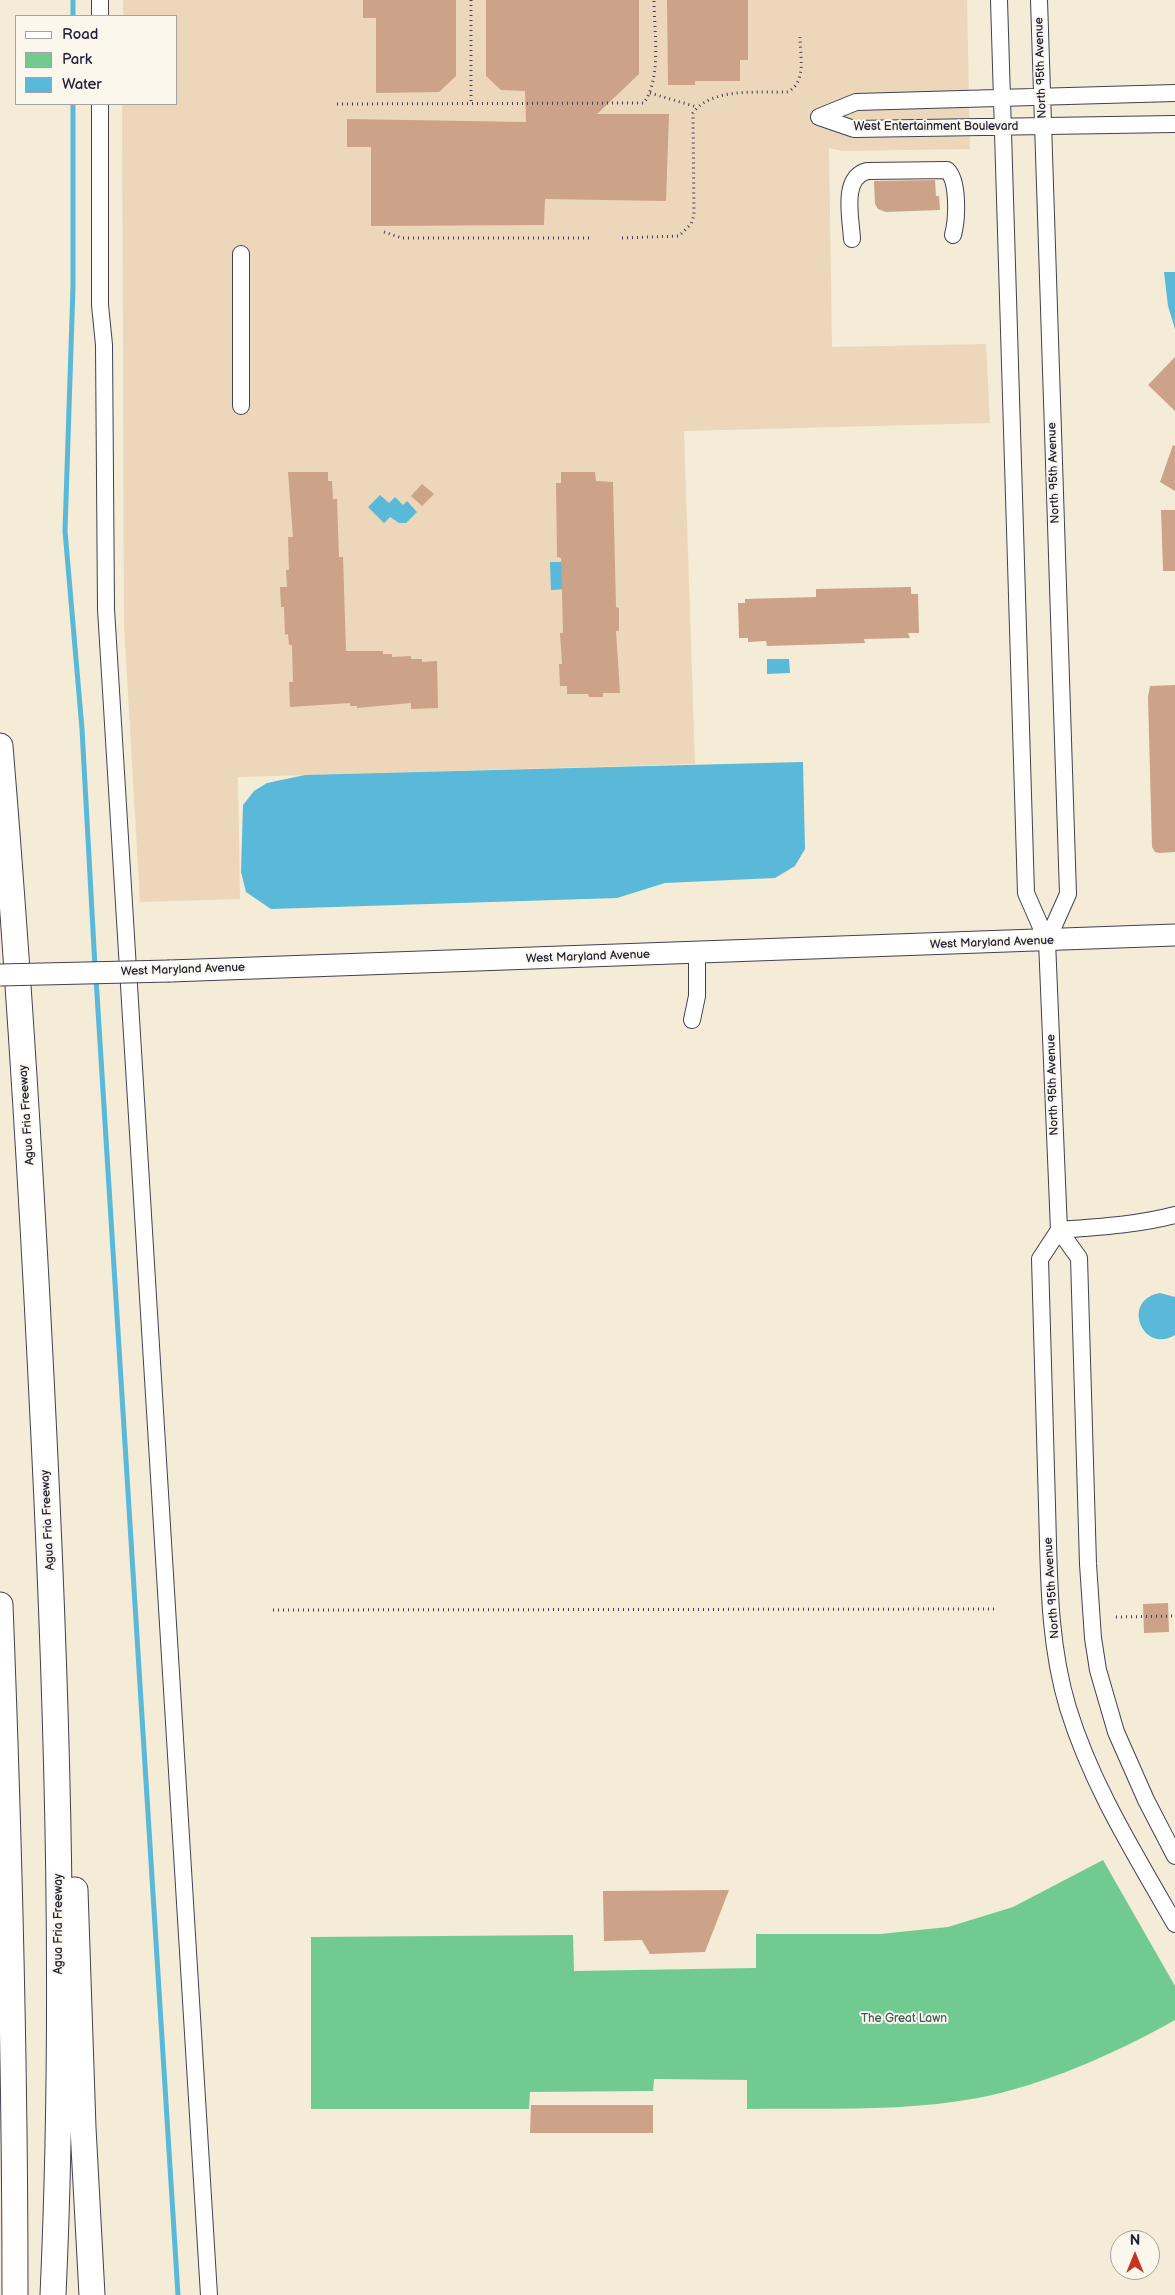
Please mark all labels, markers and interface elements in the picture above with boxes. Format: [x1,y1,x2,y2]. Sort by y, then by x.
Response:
legend [15,15,178,105]
street label: North 95th Avenue [1032,17,1050,119]
text: Road [62,25,98,44]
text: Park [62,50,92,69]
text: Water [62,75,102,94]
street label: West Entertainment Boulevard [854,120,1018,134]
street label: North 95th Avenue [1045,422,1063,524]
street label: West Maryland Avenue [930,934,1054,952]
street label: West Maryland Avenue [526,948,650,966]
street label: West Maryland Avenue [121,961,245,979]
street label: North 95th Avenue [1044,1034,1062,1136]
street label: Agua Fria Freeway [16,1064,38,1166]
street label: Agua Fria Freeway [38,1469,58,1571]
street label: North 95th Avenue [1041,1537,1063,1639]
street label: Agua Fria Freeway [52,1874,66,1974]
park label: The Great Lawn [861,2012,947,2026]
north arrow [1110,2230,1160,2280]
text: N [1130,2232,1140,2249]

